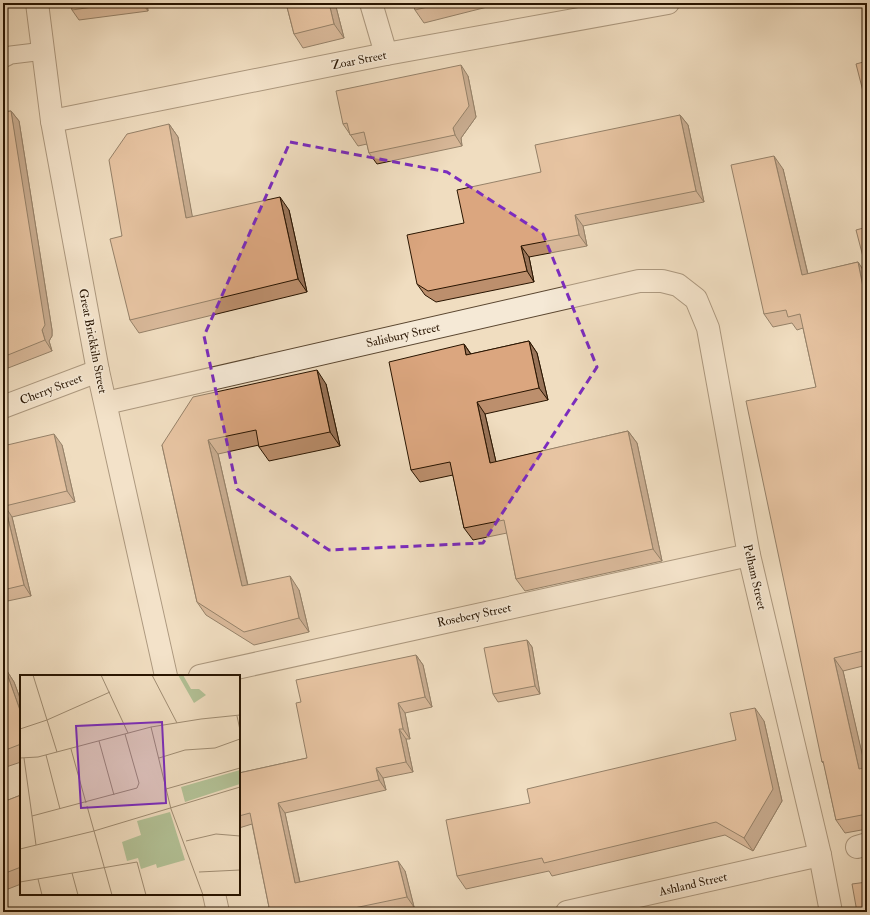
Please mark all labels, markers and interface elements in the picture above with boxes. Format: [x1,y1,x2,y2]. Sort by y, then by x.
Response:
street label: Zoar Street [330,48,388,73]
street label: Great Brickkiln Street [75,287,110,395]
street label: Salisbury Street [365,320,442,351]
street label: Cherry Street [18,371,85,408]
street label: Pelham Street [740,543,769,611]
street label: Rosebery Street [436,600,513,631]
inset map [20,675,240,895]
street label: Ashland Street [657,869,729,900]

